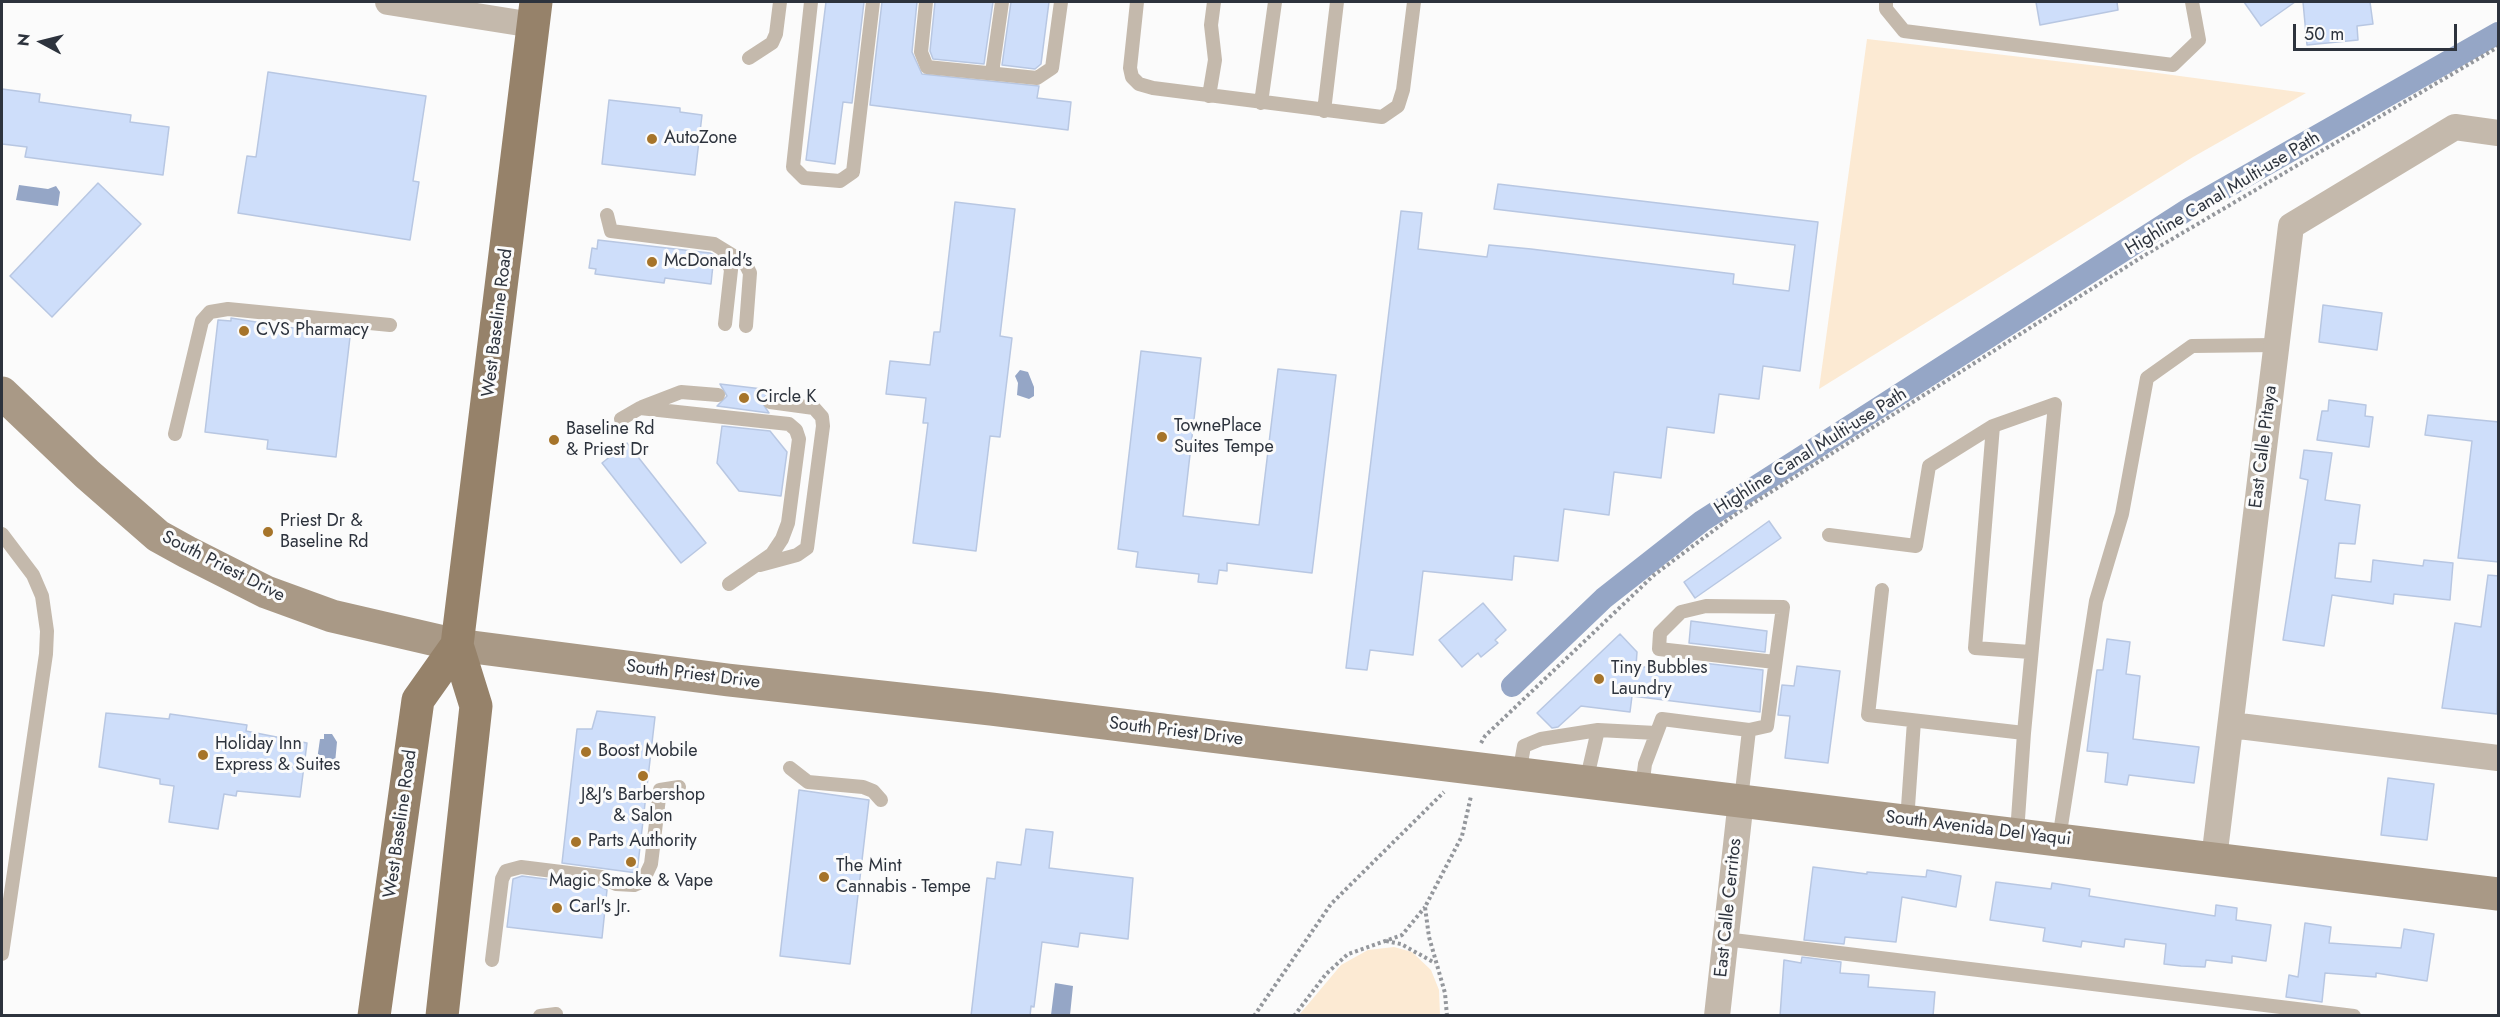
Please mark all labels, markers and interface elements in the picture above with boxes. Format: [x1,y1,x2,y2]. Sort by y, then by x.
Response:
north arrow [12,12,72,72]
scale bar [2296,12,2460,50]
text: 50 m [2304,21,2344,47]
text: N [11,32,36,47]
street label: Highline Canal Multi-use Path [2122,127,2324,261]
place label: AutoZone [664,128,737,150]
marker: AutoZone [645,132,659,146]
street label: West Baseline Road [478,247,518,399]
place label: McDonald's [664,251,752,273]
marker: McDonald's [645,255,659,269]
place label: CVS Pharmacy [256,320,369,342]
marker: CVS Pharmacy [237,324,251,338]
street label: Highline Canal Multi-use Path [1711,384,1911,520]
street label: East Calle Pitaya [2246,384,2282,510]
place label: Circle K [756,387,816,409]
marker: Circle K [737,391,751,405]
place label: TownePlace Suites Tempe [1174,416,1274,458]
place label: Baseline Rd & Priest Dr [566,419,655,462]
marker: TownePlace Suites Tempe [1155,430,1169,444]
marker: Baseline Rd & Priest Dr [547,433,561,447]
place label: Priest Dr & Baseline Rd [280,511,369,554]
marker: Priest Dr & Baseline Rd [261,525,275,539]
street label: South Priest Drive [158,527,288,607]
street label: South Priest Drive [625,656,761,694]
place label: Tiny Bubbles Laundry [1611,658,1707,700]
marker: Tiny Bubbles Laundry [1592,672,1606,686]
street label: South Priest Drive [1108,713,1244,751]
place label: Holiday Inn Express & Suites [215,734,340,777]
place label: Boost Mobile [598,741,697,763]
marker: Boost Mobile [579,745,593,759]
marker: Holiday Inn Express & Suites [196,748,210,762]
street label: West Baseline Road [380,748,422,900]
marker: J&J's Barbershop & Salon [636,769,650,783]
place label: J&J's Barbershop & Salon [581,785,705,828]
street label: South Avenida Del Yaqui [1884,807,2072,851]
place label: Parts Authority [588,831,697,853]
marker: Parts Authority [569,835,583,849]
street label: East Calle Cerritos [1711,838,1747,978]
marker: Magic Smoke & Vape [624,855,638,869]
place label: The Mint Cannabis - Tempe [836,856,971,898]
marker: The Mint Cannabis - Tempe [817,870,831,884]
place label: Magic Smoke & Vape [549,871,713,893]
place label: Carl's Jr. [569,897,631,919]
marker: Carl's Jr. [550,901,564,915]

